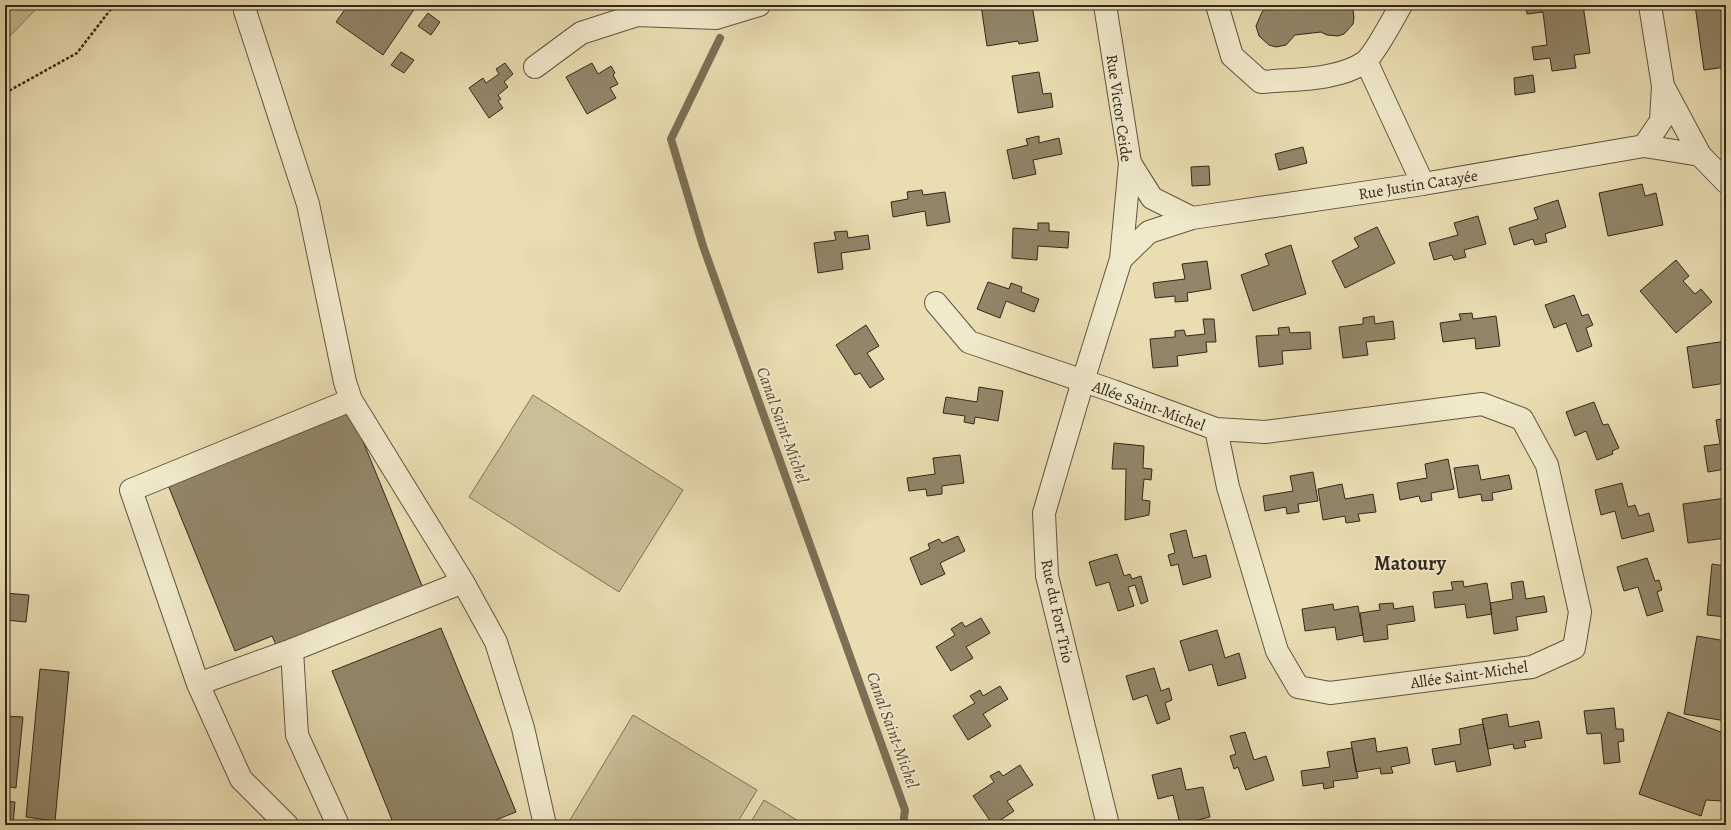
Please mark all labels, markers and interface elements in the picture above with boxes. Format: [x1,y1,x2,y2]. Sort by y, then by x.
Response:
street label: Rue Victor Ceide [1101,53,1137,163]
street label: Rue Justin Catayée [1357,165,1480,205]
water label: Canal Saint-Michel [751,364,815,487]
street label: Allée Saint-Michel [1088,375,1208,437]
district label: Matoury [1374,550,1447,577]
street label: Rue du Fort Trio [1035,557,1079,665]
street label: Allée Saint-Michel [1408,656,1529,694]
water label: Canal Saint-Michel [861,669,925,792]

